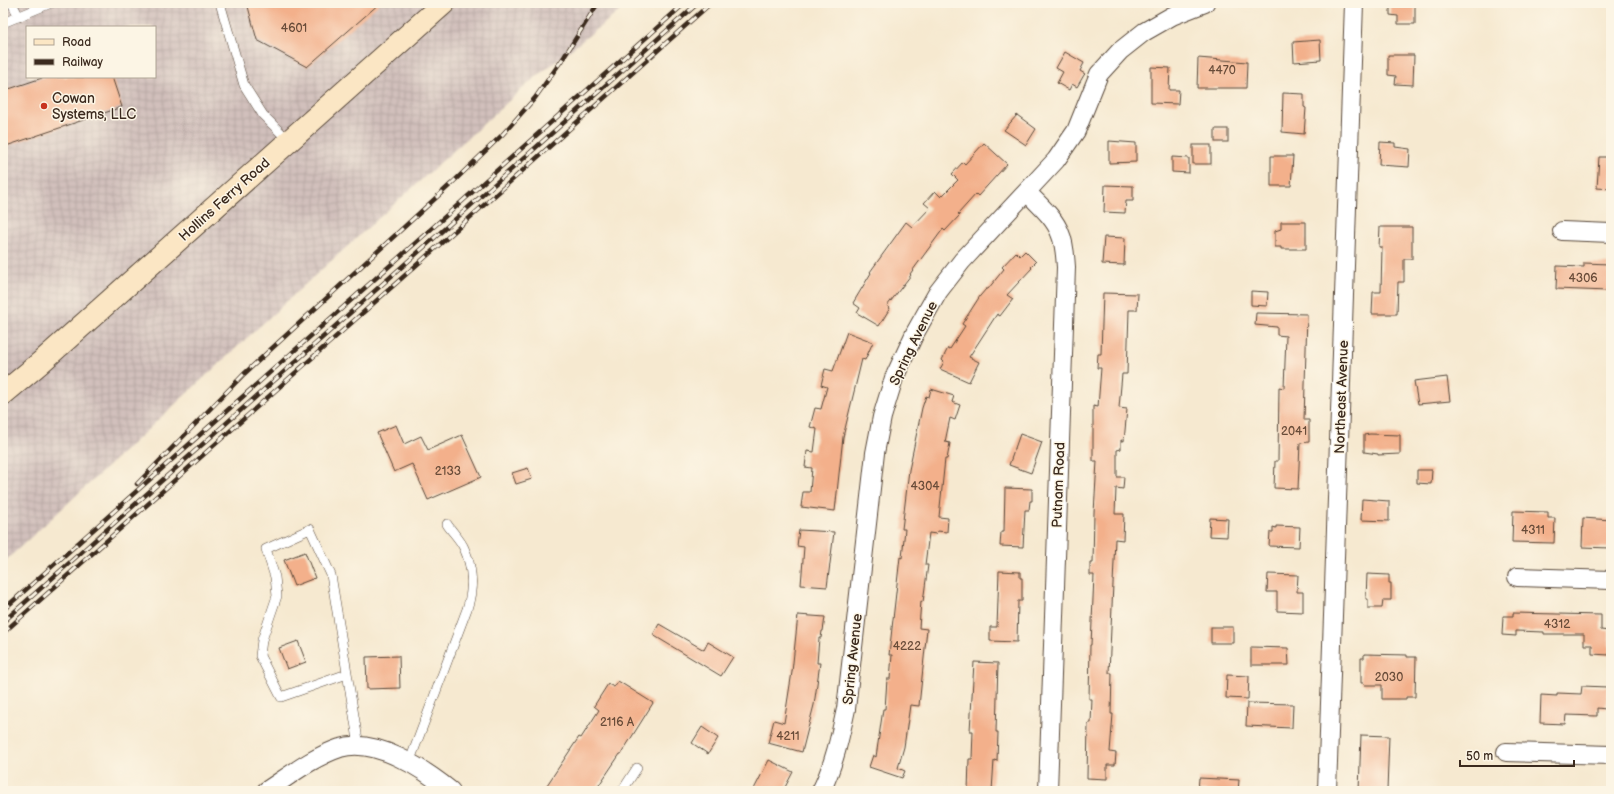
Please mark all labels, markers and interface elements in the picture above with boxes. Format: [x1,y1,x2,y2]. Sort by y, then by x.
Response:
house number: 4601 [281,21,307,36]
legend [26,26,156,78]
text: Road [62,35,91,50]
text: Railway [62,55,104,70]
house number: 4470 [1208,63,1236,78]
place label: Cowan Systems, LLC [52,90,136,123]
marker: Cowan Systems, LLC [39,101,49,111]
street label: Hollins Ferry Road [175,154,273,245]
house number: 4306 [1568,271,1598,286]
street label: Spring Avenue [886,298,941,388]
street label: Northeast Avenue [1331,340,1352,454]
house number: 2041 [1281,424,1307,439]
street label: Putnam Road [1049,442,1068,528]
house number: 2133 [435,464,461,479]
house number: 4304 [910,479,940,494]
house number: 4311 [1521,523,1545,538]
street label: Spring Avenue [839,613,866,706]
house number: 4312 [1544,617,1570,632]
house number: 4222 [893,639,921,654]
house number: 2030 [1375,670,1403,685]
house number: 2116 A [600,715,635,730]
house number: 4211 [776,729,800,744]
scale bar [1460,742,1574,768]
text: 50 m [1466,749,1493,764]

